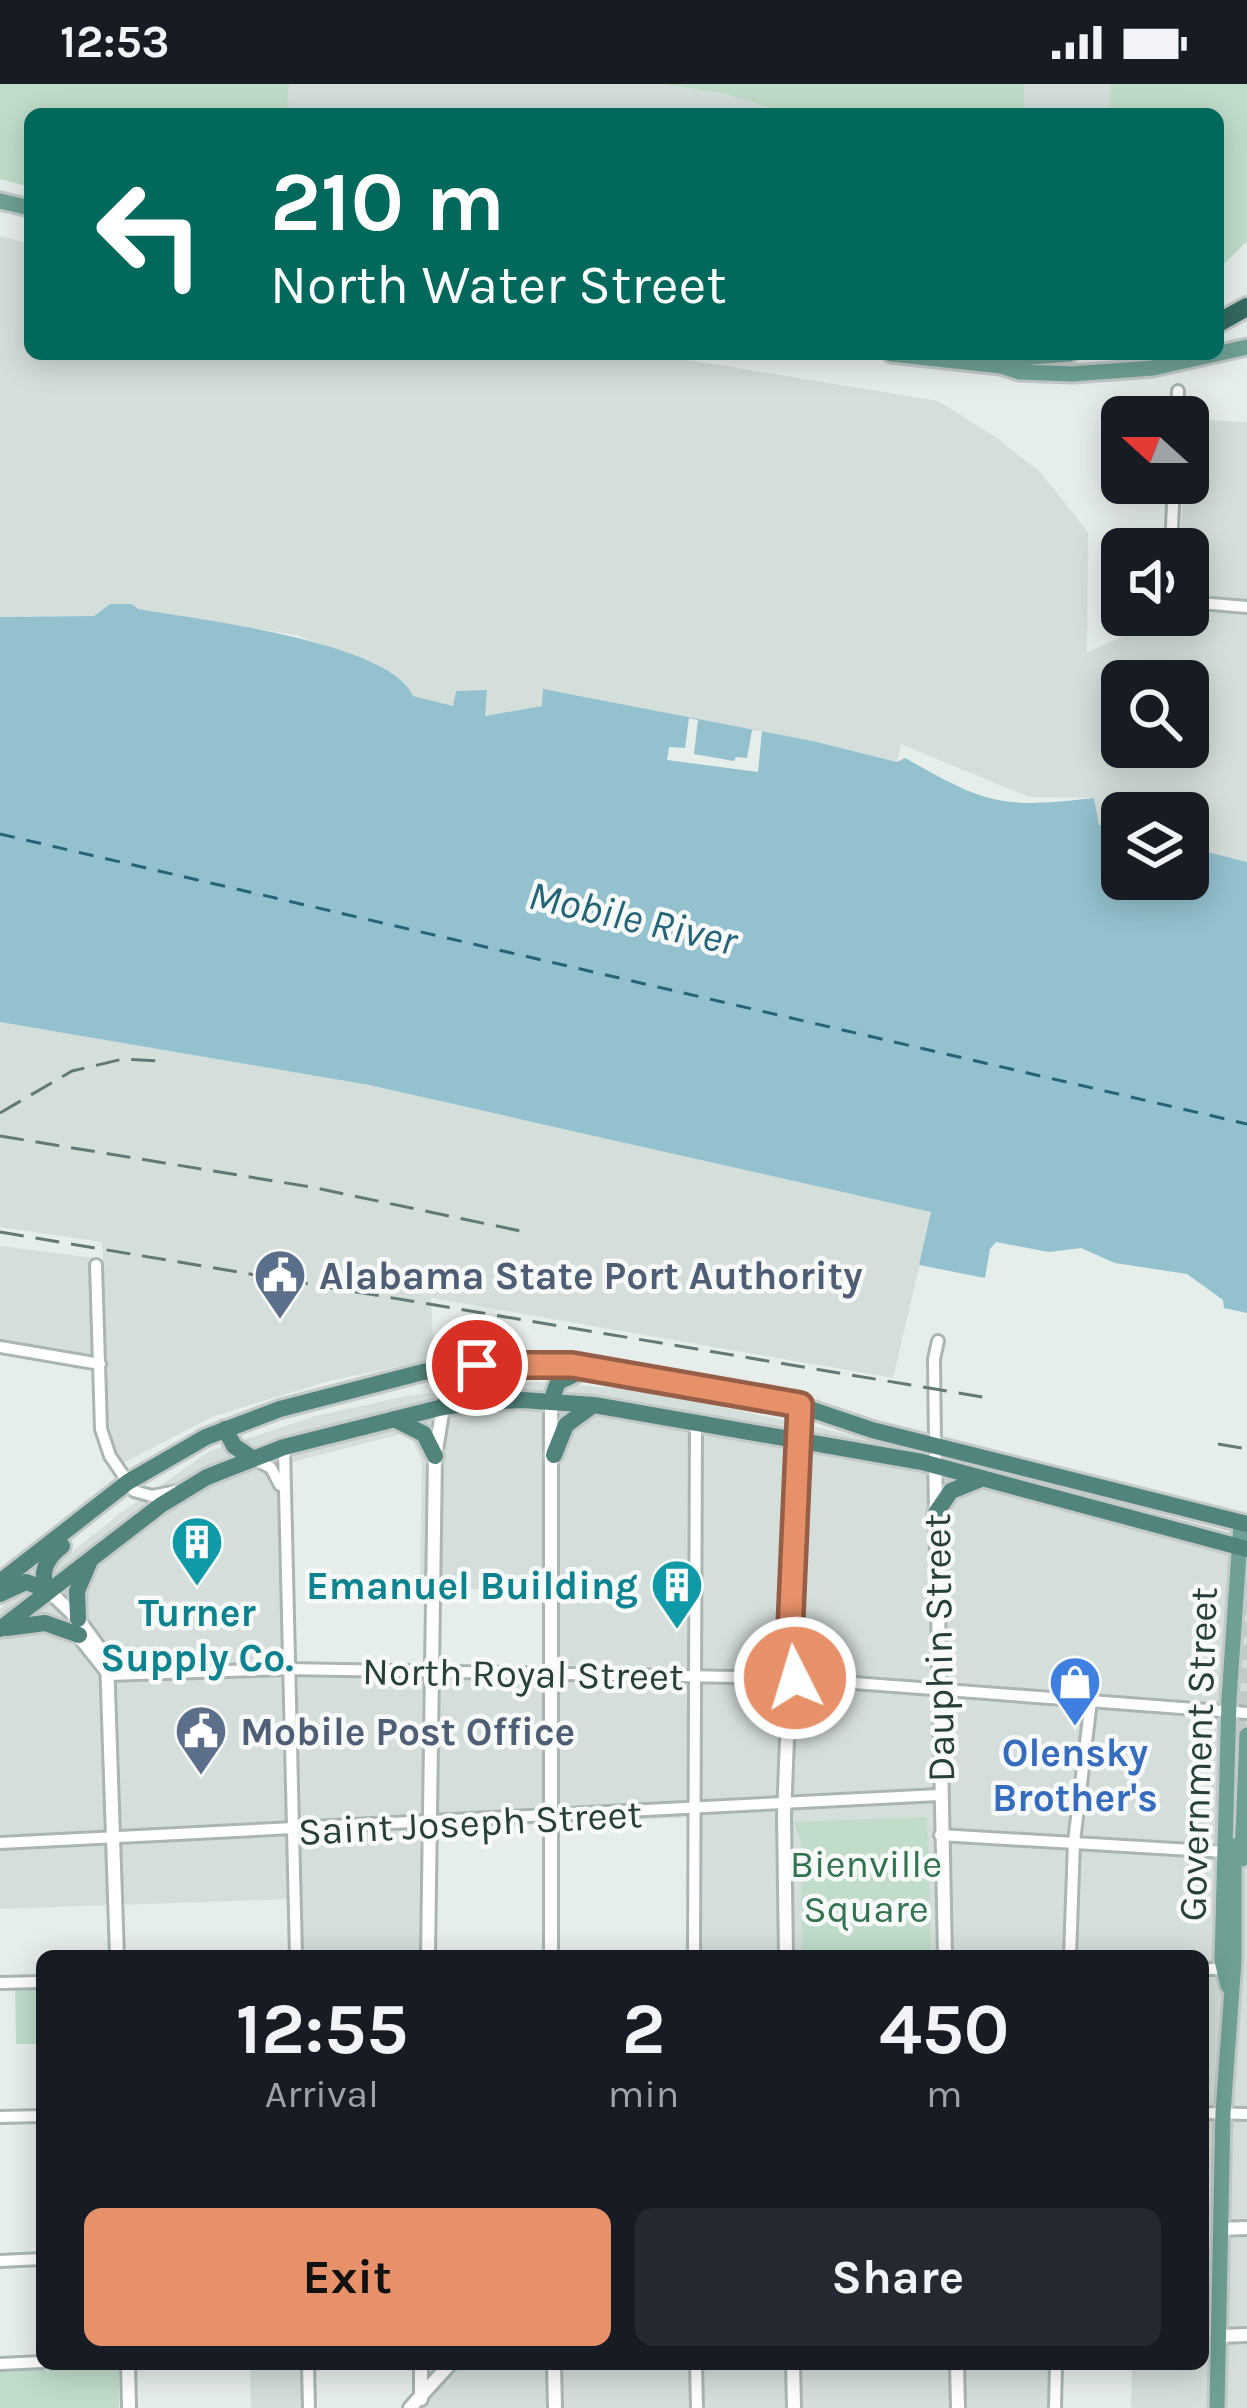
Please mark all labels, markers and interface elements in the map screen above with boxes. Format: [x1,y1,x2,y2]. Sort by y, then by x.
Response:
text: 12:53 [60,16,170,68]
text: 210 m [270,153,505,251]
icon: left [72,156,228,312]
text: North Water Street [270,253,727,317]
north arrow [1101,396,1209,504]
map controls [1101,396,1209,900]
button: sound [1101,528,1209,636]
button: search [1101,660,1209,768]
button: layers [1101,792,1209,900]
water label: Mobile River [524,870,743,967]
public building icon: Alabama State Port Authority [252,1247,308,1321]
place label: Alabama State Port Authority [319,1253,863,1299]
pin [426,1314,528,1416]
icon: arrive [444,1332,510,1398]
street label: Dauphin Street [914,1513,964,1783]
building icon: Turner Supply Co. [169,1514,225,1588]
building icon: Emanuel Building [649,1557,705,1631]
place label: Emanuel Building [306,1563,638,1609]
street label: Government Street [1169,1586,1227,1922]
place label: Turner Supply Co. [100,1590,294,1681]
position arrow [732,1615,858,1741]
street label: North Royal Street [362,1648,684,1700]
shop icon: Olensky Brother's [1047,1654,1103,1728]
public building icon: Mobile Post Office [173,1703,229,1777]
place label: Mobile Post Office [240,1709,575,1755]
place label: Olensky Brother's [992,1730,1158,1821]
street label: Saint Joseph Street [297,1791,643,1855]
park label: Bienville Square [790,1841,942,1932]
text: 12:55 [236,1987,408,2071]
text: 2 [622,1987,665,2071]
text: 450 [879,1987,1009,2071]
text: Arrival [265,2071,379,2117]
text: min [608,2071,679,2117]
text: m [926,2071,962,2117]
button: Exit [84,2208,611,2346]
button: Share [635,2208,1161,2346]

